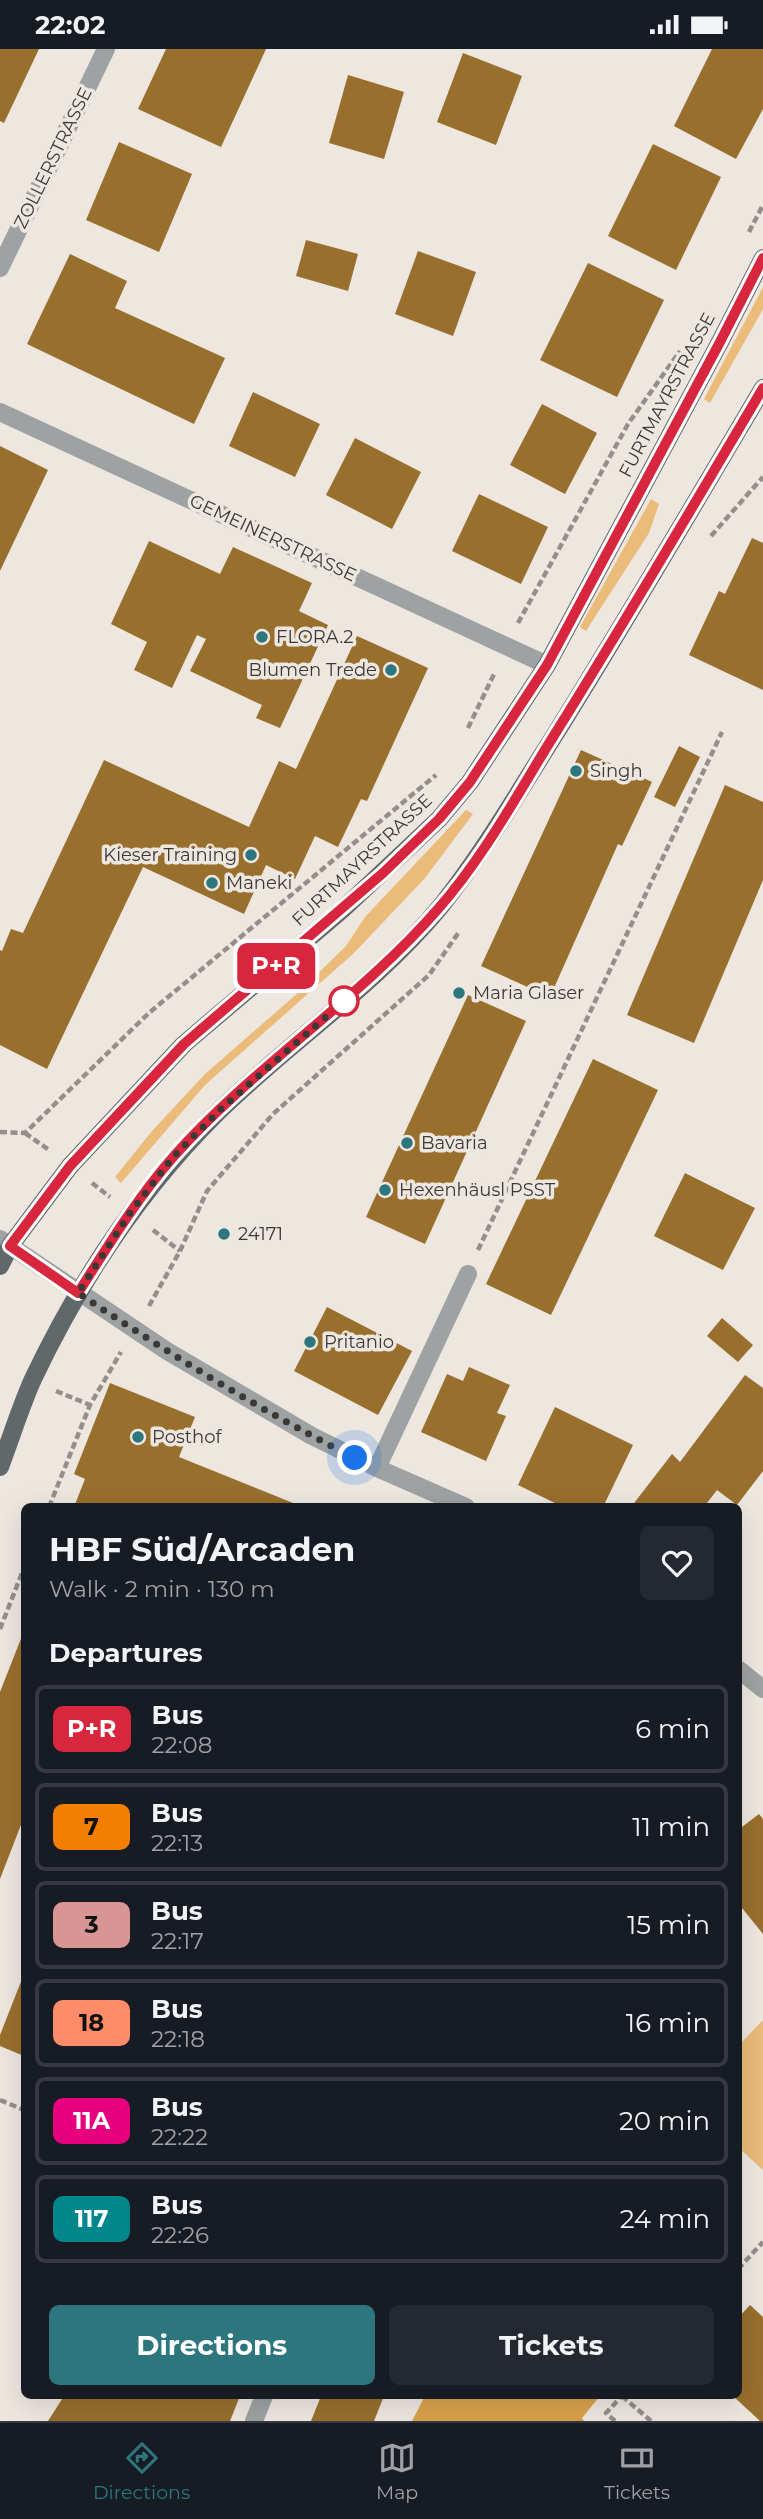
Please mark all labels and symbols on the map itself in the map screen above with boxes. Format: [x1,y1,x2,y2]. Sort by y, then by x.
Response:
street label: ZOLLERSTRASSE [9,84,97,232]
street label: FURTMAYRSTRASSE [614,309,720,481]
street label: GEMEINERSTRASSE [186,490,360,586]
place label: FLORA.2 [276,626,354,648]
marker: FLORA.2 [254,629,270,645]
place label: Blumen Trede [249,659,377,681]
marker: Blumen Trede [383,662,399,678]
place label: Singh [590,760,643,782]
marker: Singh [568,763,584,779]
street label: FURTMAYRSTRASSE [287,789,437,931]
place label: Kieser Training [103,844,237,866]
marker: Kieser Training [243,847,259,863]
place label: Maneki [226,872,292,894]
marker: Maneki [204,875,220,891]
line badge: P+R [236,943,316,989]
place label: Maria Glaser [473,982,584,1004]
marker: Maria Glaser [451,985,467,1001]
unlabelled marker [329,986,359,1016]
place label: Bavaria [421,1132,488,1154]
marker: Bavaria [399,1135,415,1151]
place label: Hexenhäusl PSST [399,1179,556,1201]
marker: Hexenhäusl PSST [377,1182,393,1198]
place label: 24171 [238,1223,283,1245]
marker: 24171 [216,1226,232,1242]
place label: Pritanio [324,1331,394,1353]
marker: Pritanio [302,1334,318,1350]
place label: Posthof [152,1426,223,1448]
marker: Posthof [130,1429,146,1445]
your location [337,1440,372,1475]

